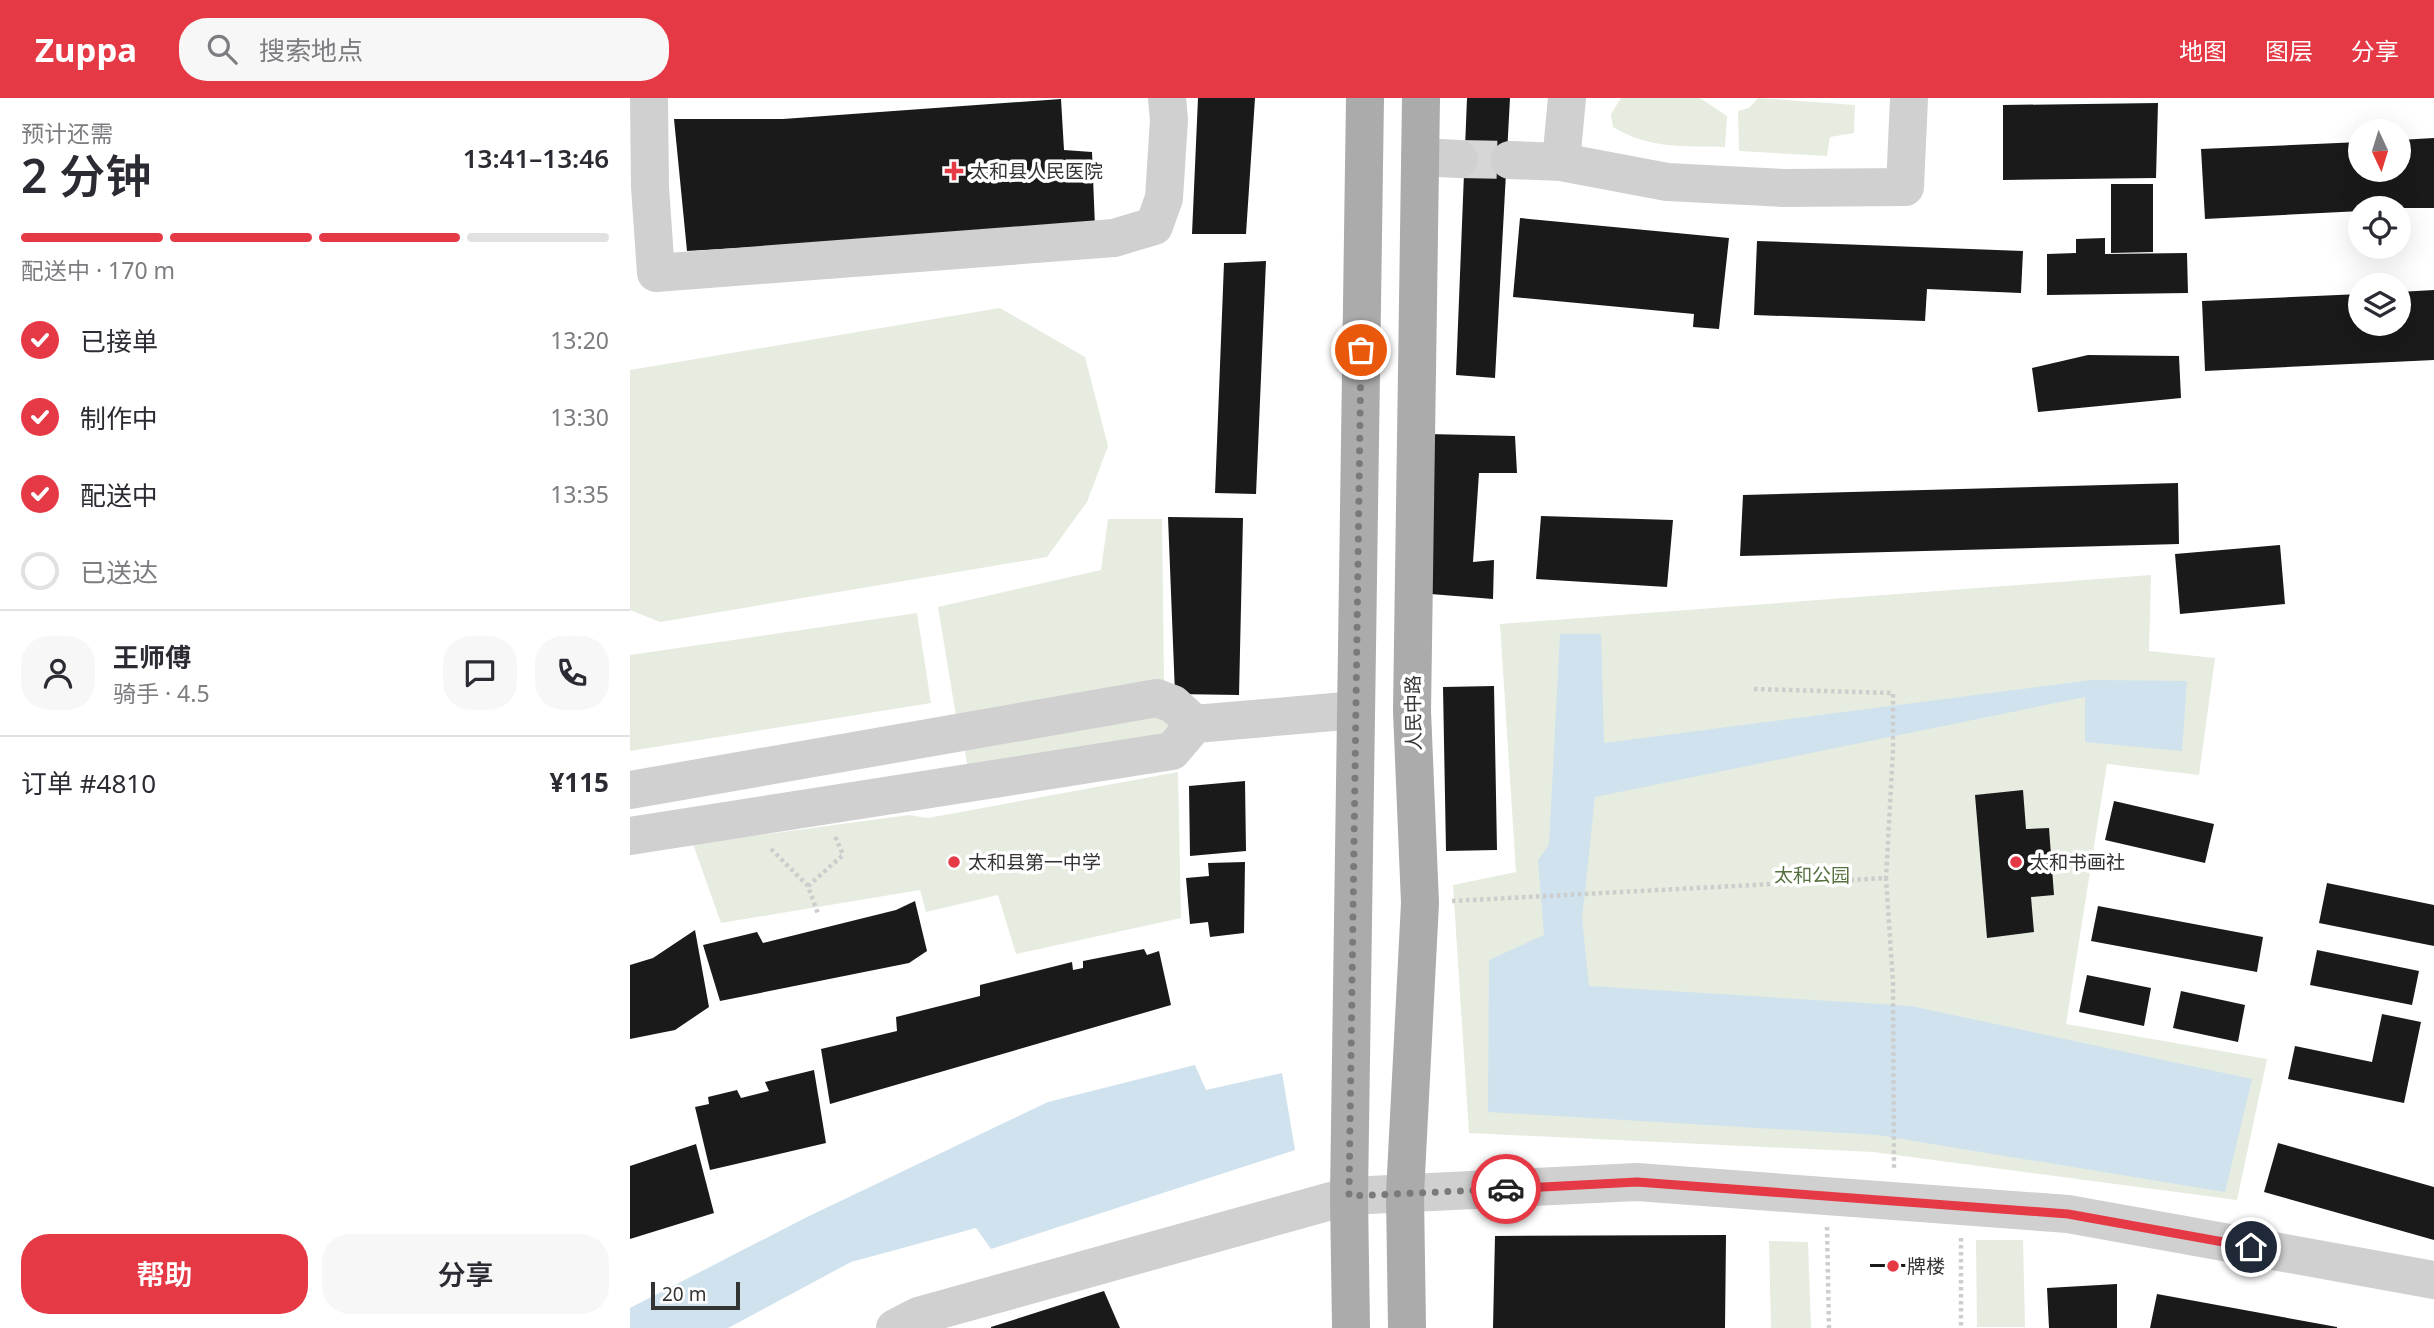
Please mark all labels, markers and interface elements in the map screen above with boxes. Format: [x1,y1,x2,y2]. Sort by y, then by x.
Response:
search box [179,18,669,81]
text: Zuppa [35,27,137,72]
icon: search [203,30,241,68]
text: 搜索地点 [259,32,363,68]
text: 地图 [2179,34,2227,67]
text: 图层 [2265,34,2313,67]
text: 分享 [2351,34,2399,67]
text: 预计还需 [21,117,113,149]
north arrow [2348,119,2412,182]
map controls [2348,119,2411,336]
text: 13:41–13:46 [463,140,609,176]
text: 2 分钟 [21,144,151,206]
place label: 太和县人民医院 [970,158,1103,184]
marker: 太和县人民医院 [944,161,964,181]
button: locate [2348,196,2411,259]
text: 配送中 · 170 m [21,254,175,286]
button: layers [2348,273,2411,336]
pin [1331,320,1391,380]
icon: check [21,321,59,359]
text: 已接单 [80,323,158,359]
text: 13:20 [550,324,609,356]
icon: bag [1342,331,1380,369]
icon: check [21,398,59,436]
text: 制作中 [80,400,158,436]
text: 13:30 [550,401,609,433]
icon: check [21,475,59,513]
text: 配送中 [80,477,158,513]
text: 13:35 [550,478,609,510]
text: 已送达 [80,554,158,590]
button: person [21,636,95,710]
button: chat [443,636,517,710]
button: phone [535,636,609,710]
text: 王师傅 [113,639,191,675]
street label: 人民中路 [1399,675,1427,751]
text: 骑手 · 4.5 [113,677,210,709]
text: ¥115 [550,764,609,800]
text: 订单 #4810 [21,765,156,801]
place label: 太和县第一中学 [968,849,1101,875]
place label: 太和书画社 [2030,849,2125,875]
marker: 太和县第一中学 [946,854,962,870]
marker: 太和书画社 [2008,854,2024,870]
park label: 太和公园 [1774,862,1850,888]
courier [1471,1154,1541,1224]
icon: car [1487,1170,1525,1208]
pin [2221,1217,2281,1277]
icon: home [2232,1228,2270,1266]
button: 帮助 [21,1234,308,1314]
button: 分享 [322,1234,609,1314]
place label: 牌楼 [1907,1253,1945,1279]
marker: 牌楼 [1885,1258,1901,1274]
scale bar [651,1279,740,1311]
text: 20 m [662,1281,706,1307]

